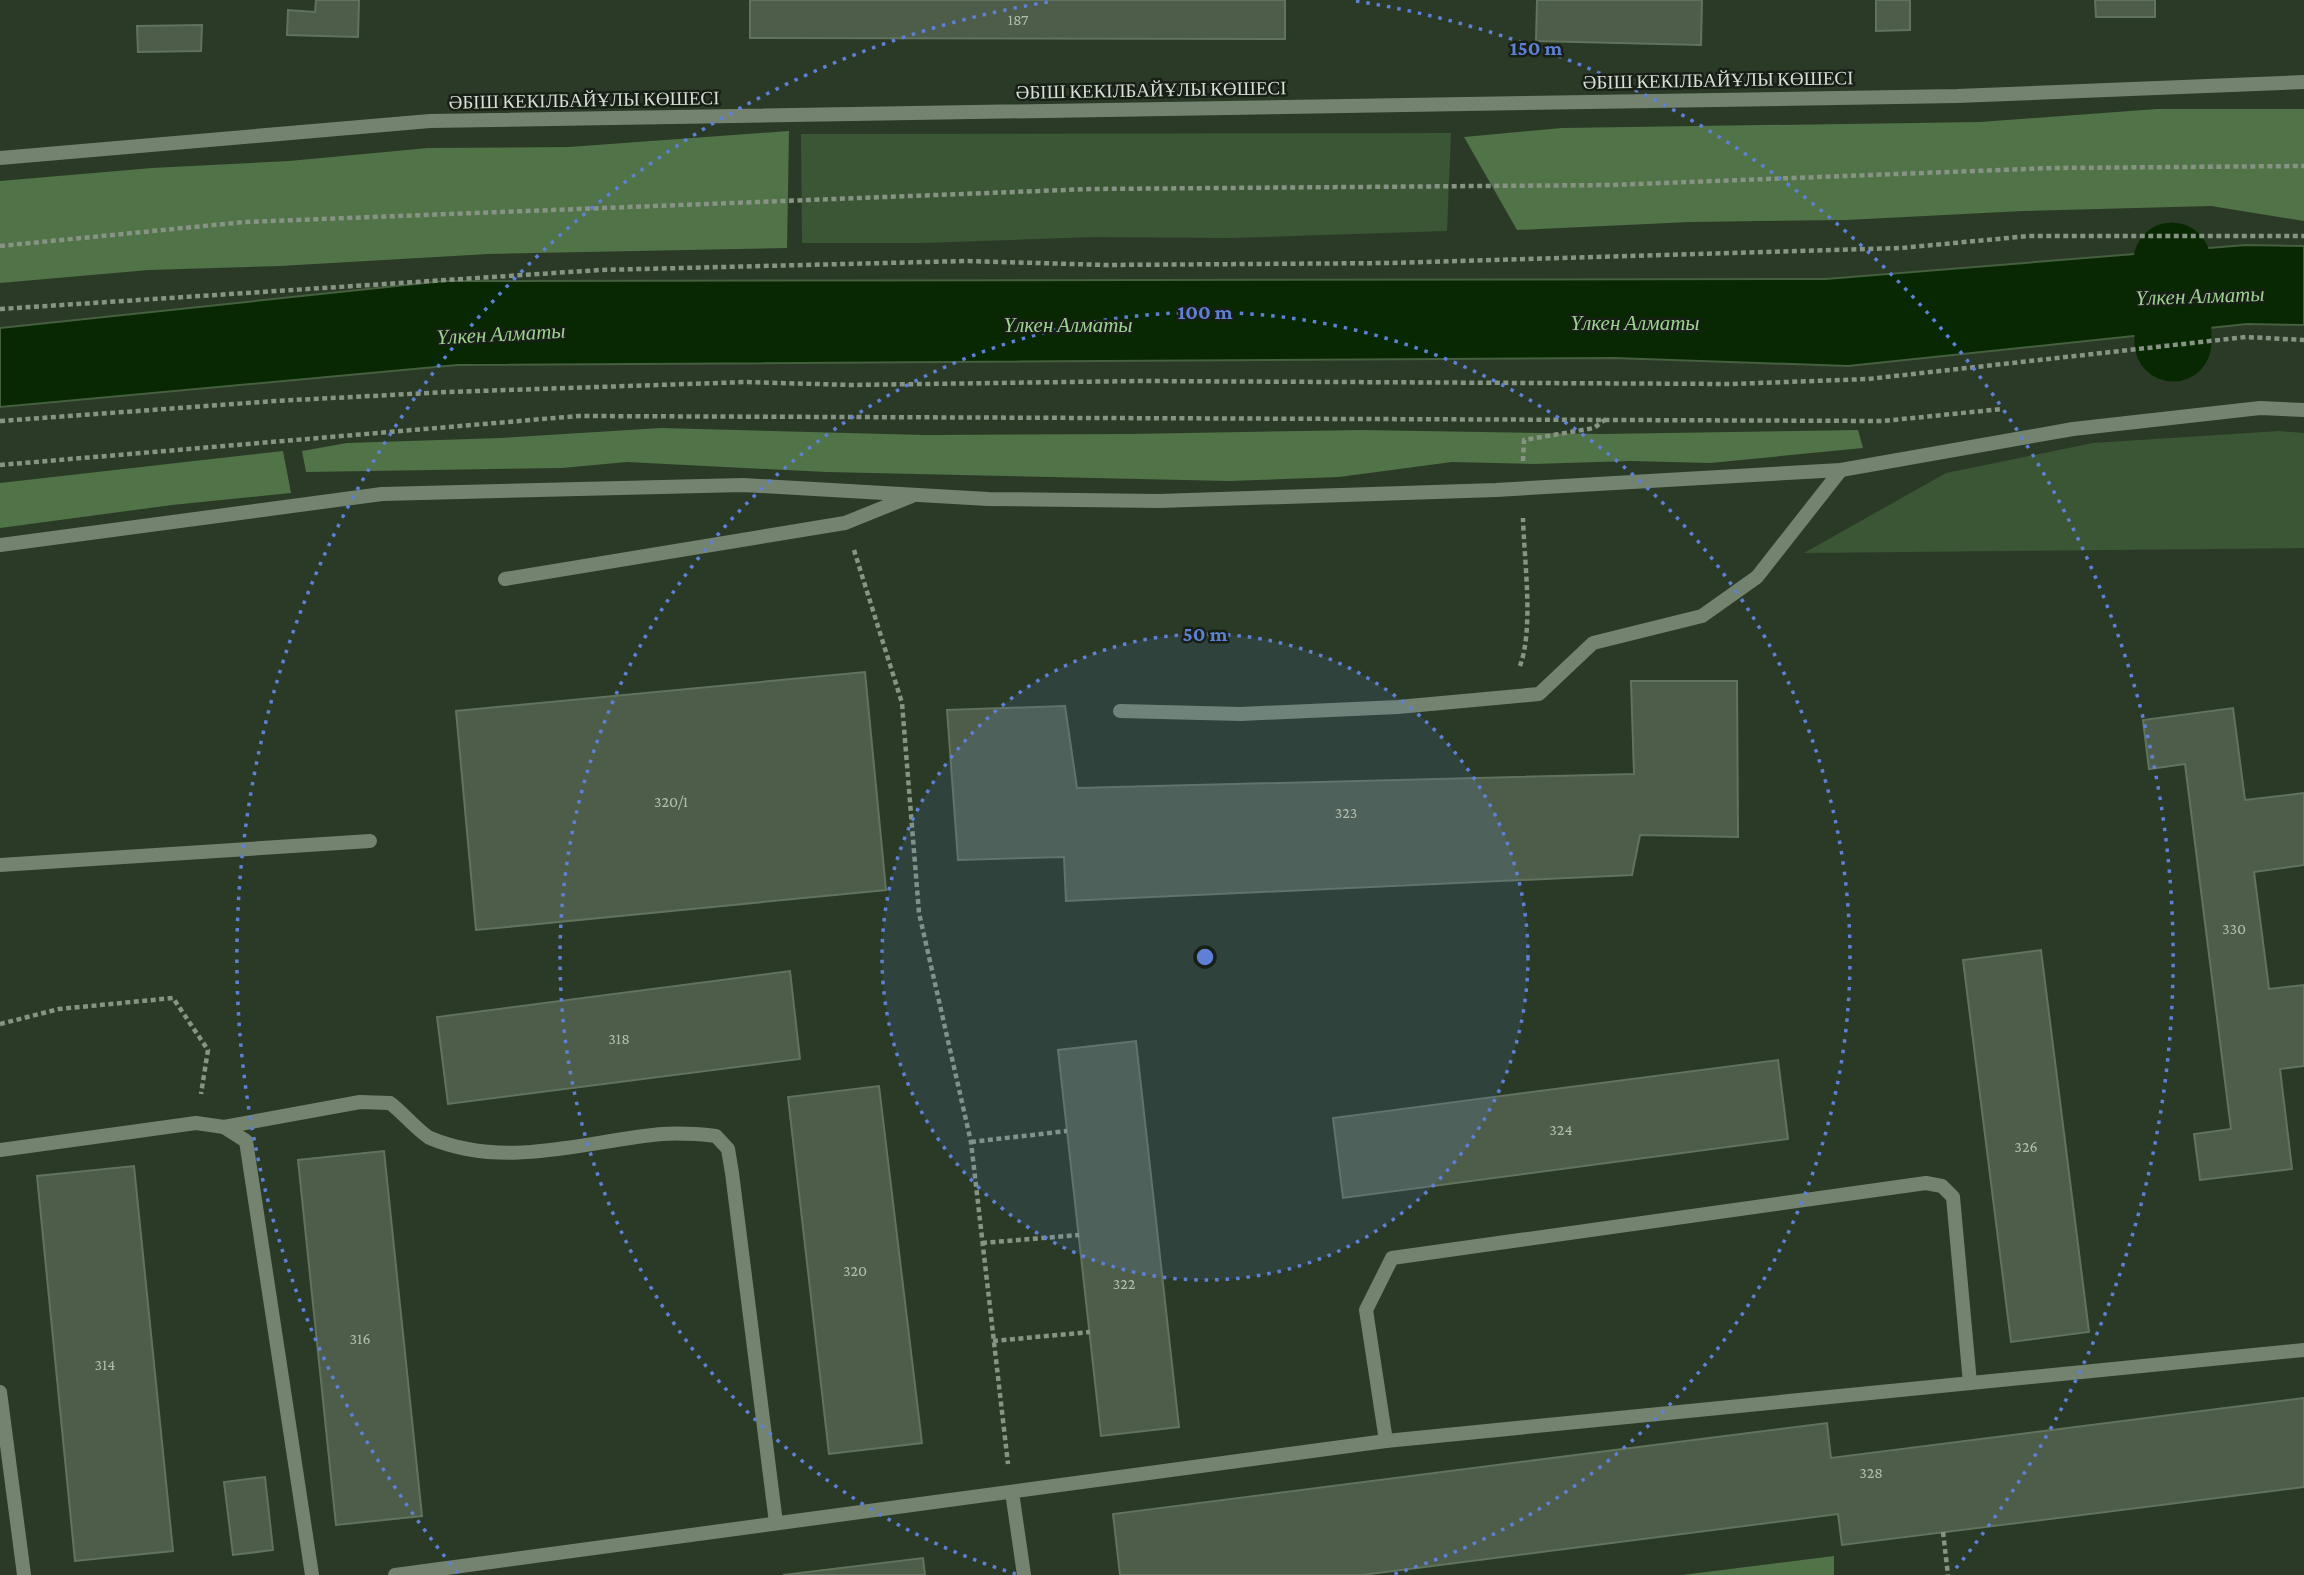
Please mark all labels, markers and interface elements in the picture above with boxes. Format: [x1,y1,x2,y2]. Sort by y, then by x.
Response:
house number: 187 [1008,11,1029,28]
text: 150 m [1510,36,1563,60]
street label: ӘБІШ КЕКІЛБАЙҰЛЫ КӨШЕСІ [1582,67,1854,93]
street label: ӘБІШ КЕКІЛБАЙҰЛЫ КӨШЕСІ [1015,77,1287,103]
street label: ӘБІШ КЕКІЛБАЙҰЛЫ КӨШЕСІ [448,87,720,113]
water label: Үлкен Алматы [2135,282,2265,310]
text: 100 m [1177,300,1233,324]
water label: Үлкен Алматы [1570,311,1700,335]
water label: Үлкен Алматы [1003,313,1133,337]
water label: Үлкен Алматы [436,319,566,349]
text: 50 m [1183,622,1228,646]
house number: 320/1 [654,793,688,810]
house number: 323 [1335,804,1357,821]
house number: 330 [2222,920,2246,937]
centre of rings [1193,945,1217,969]
house number: 318 [608,1030,630,1047]
house number: 324 [1549,1121,1573,1138]
house number: 326 [2014,1138,2038,1155]
house number: 320 [843,1262,867,1279]
house number: 322 [1113,1275,1136,1292]
house number: 316 [349,1330,371,1347]
house number: 314 [94,1356,116,1373]
house number: 328 [1859,1464,1883,1481]

